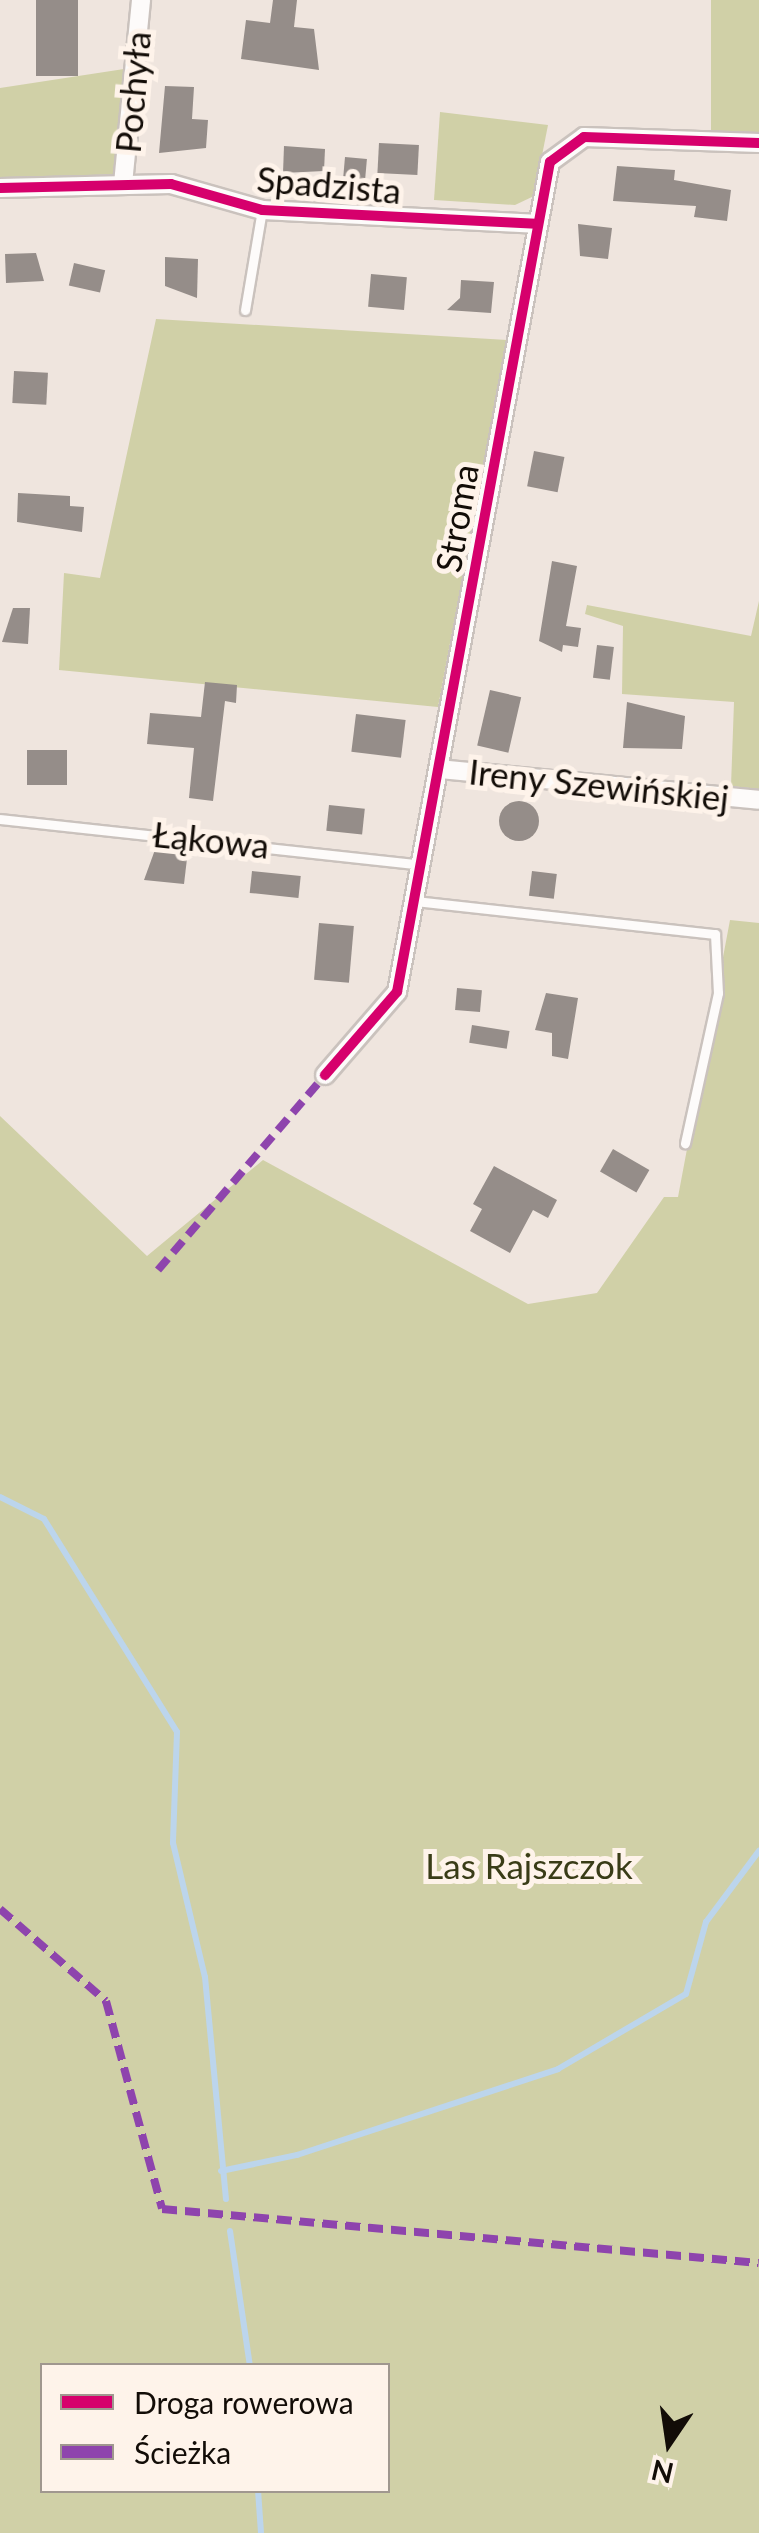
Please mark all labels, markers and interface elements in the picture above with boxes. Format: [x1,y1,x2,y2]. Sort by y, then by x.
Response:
street label: Pochyła [106,29,158,155]
street label: Spadzista [255,157,403,211]
street label: Stroma [426,461,486,575]
street label: Ireny Szewińskiej [467,749,731,819]
street label: Łąkowa [151,812,271,866]
park label: Las Rajszczok [425,1844,633,1886]
legend [40,2363,390,2493]
text: Droga rowerowa [134,2384,354,2420]
north arrow [619,2393,719,2493]
text: Ścieżka [134,2434,231,2470]
text: N [648,2453,677,2491]

